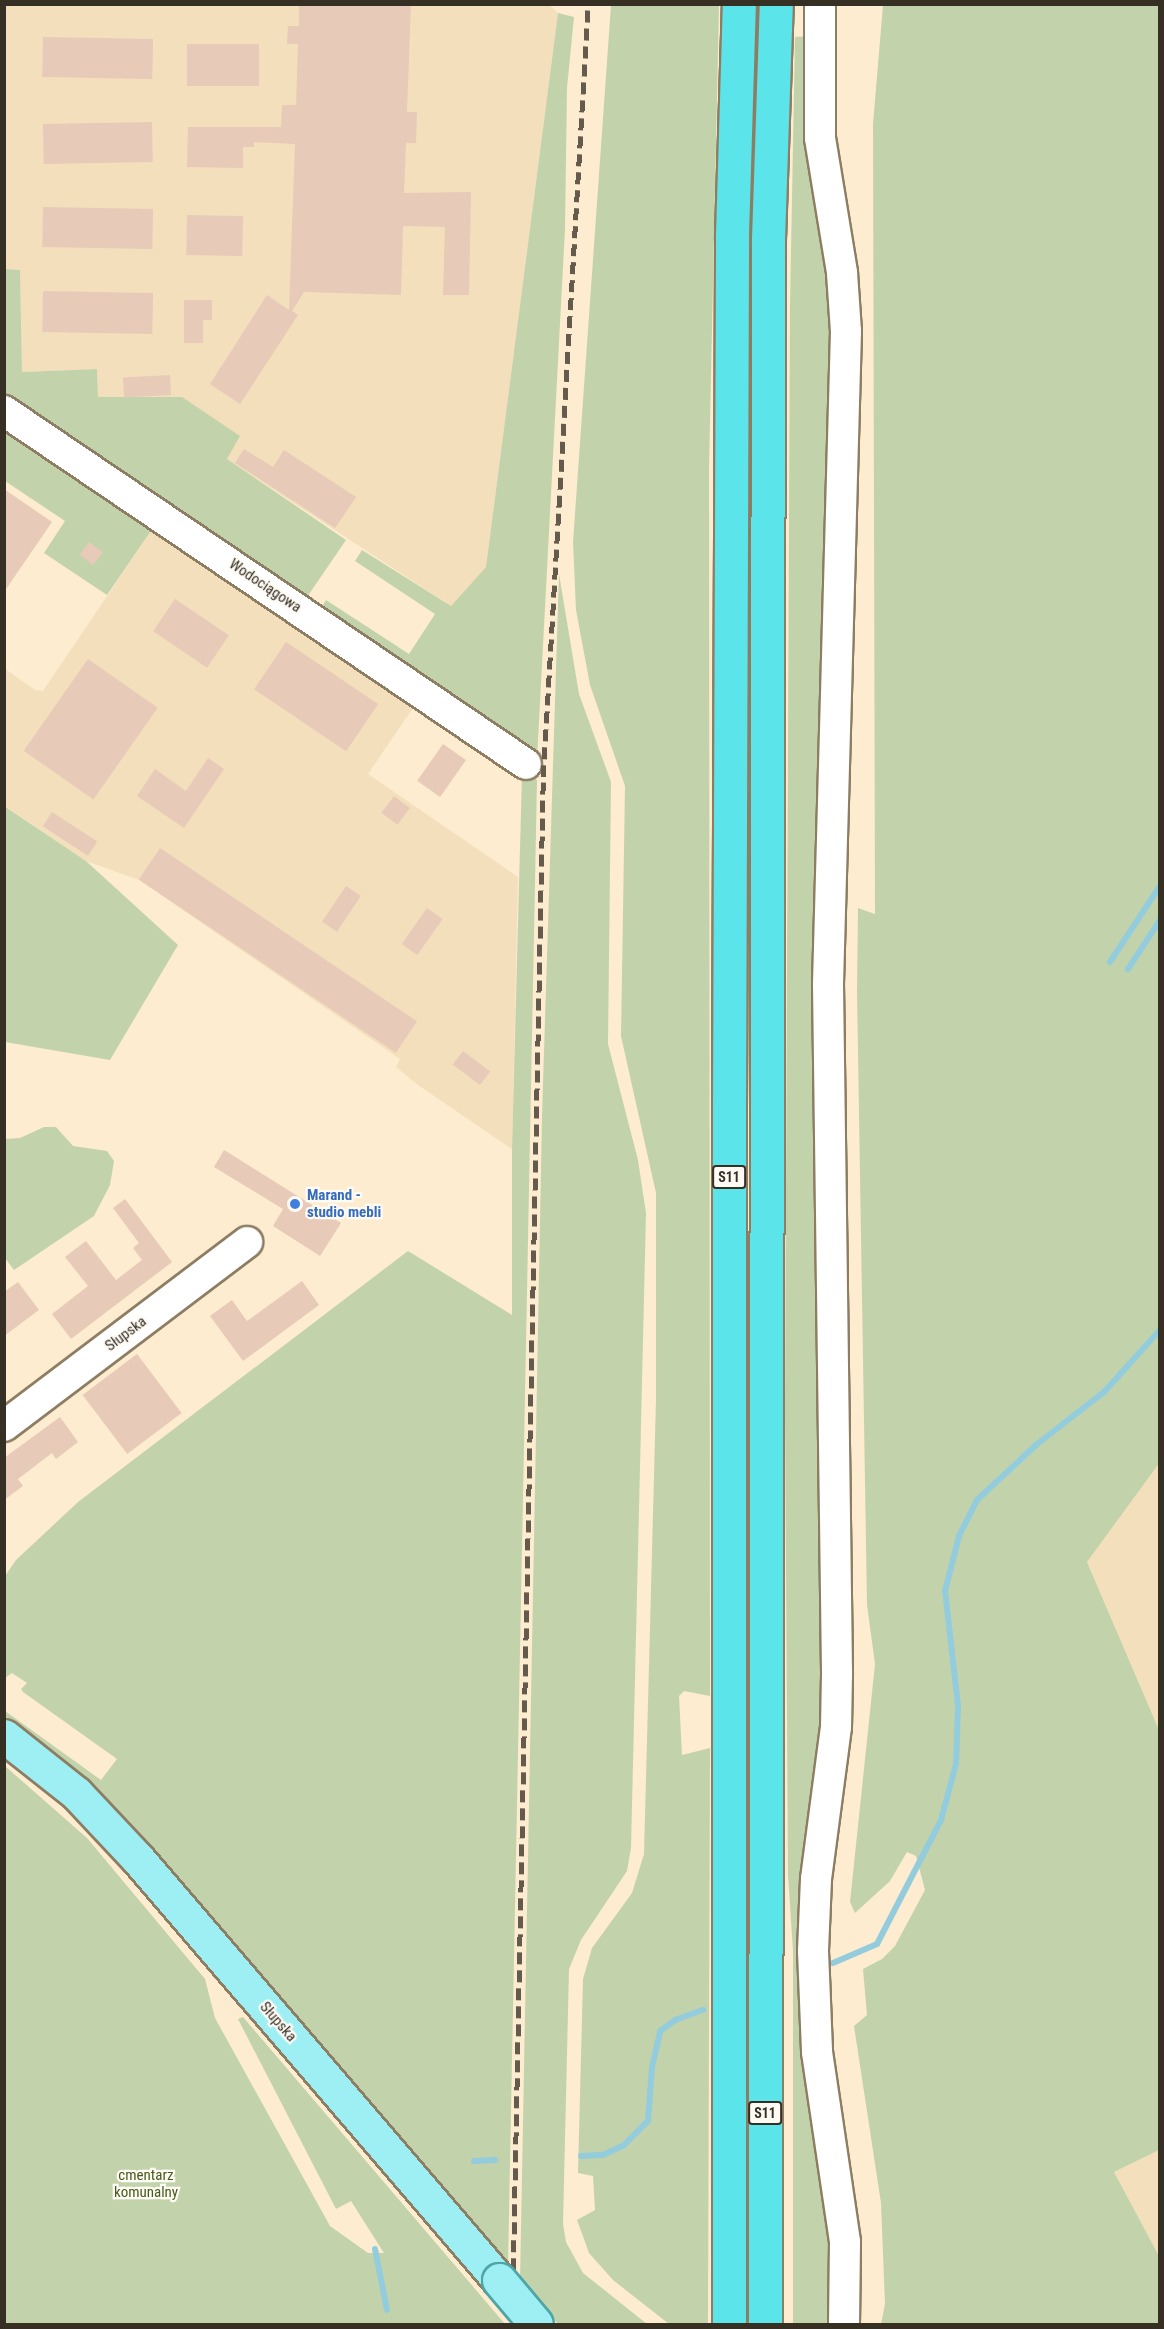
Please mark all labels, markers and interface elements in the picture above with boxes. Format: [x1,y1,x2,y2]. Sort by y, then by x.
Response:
street label: Wodociągowa [226,555,304,617]
road number: S11 [711,1166,747,1188]
place label: Marand - studio mebli [307,1186,381,1221]
marker: Marand - studio mebli [288,1197,302,1211]
street label: Słupska [102,1313,150,1355]
street label: Słupska [256,1998,300,2046]
road number: S11 [747,2102,783,2124]
park label: cmentarz komunalny [114,2166,178,2201]

